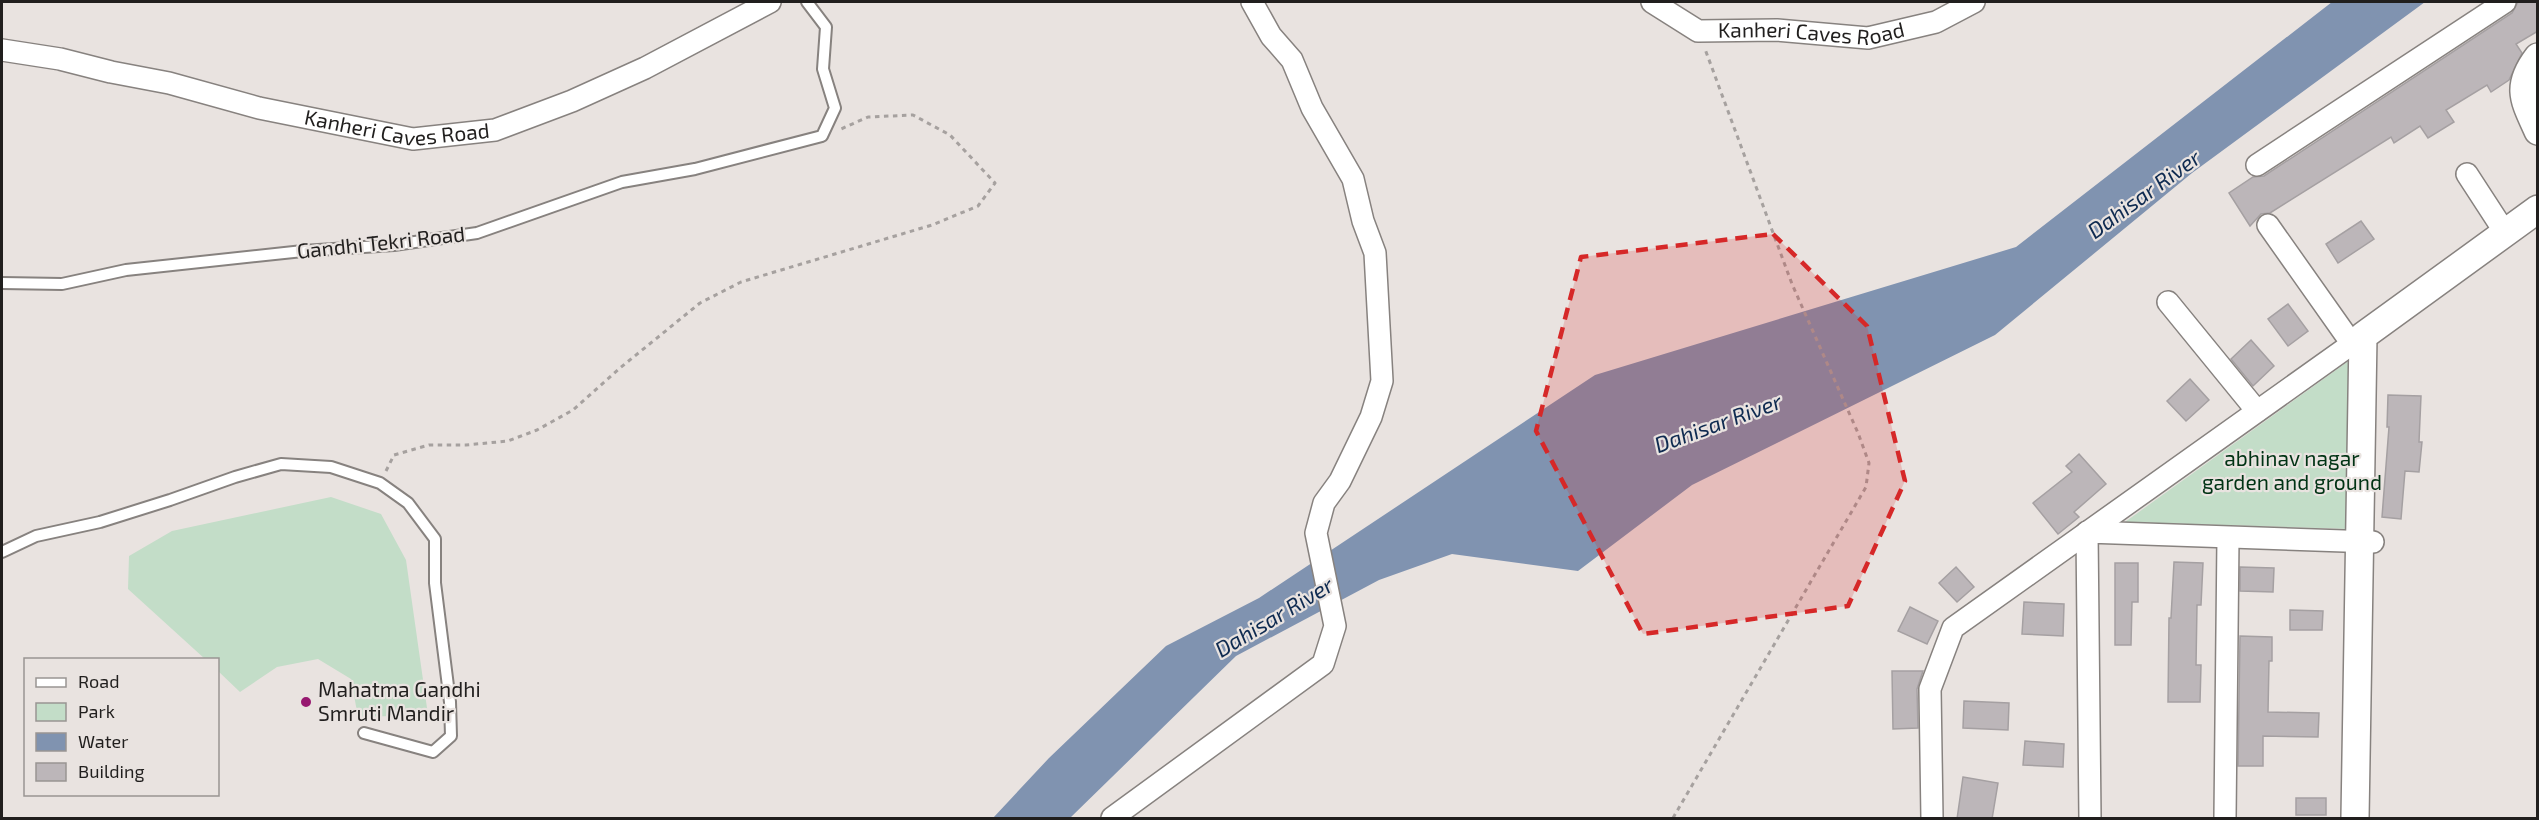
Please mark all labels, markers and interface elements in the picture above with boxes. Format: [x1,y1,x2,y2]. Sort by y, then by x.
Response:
street label: Kanheri Caves Road [1718,16,1907,49]
street label: Kanheri Caves Road [302,103,491,150]
water label: Dahisar River [2082,143,2206,243]
street label: Gandhi Tekri Road [295,220,466,263]
water label: Dahisar River [1650,387,1786,457]
park label: abhinav nagar garden and ground [2202,445,2382,494]
water label: Dahisar River [1210,570,1338,662]
legend [24,658,219,796]
text: Road [78,670,119,692]
place label: Mahatma Gandhi Smruti Mandir [318,676,481,725]
marker: Mahatma Gandhi Smruti Mandir [299,695,313,709]
text: Park [78,700,115,722]
text: Water [78,730,128,752]
text: Building [78,760,145,782]

